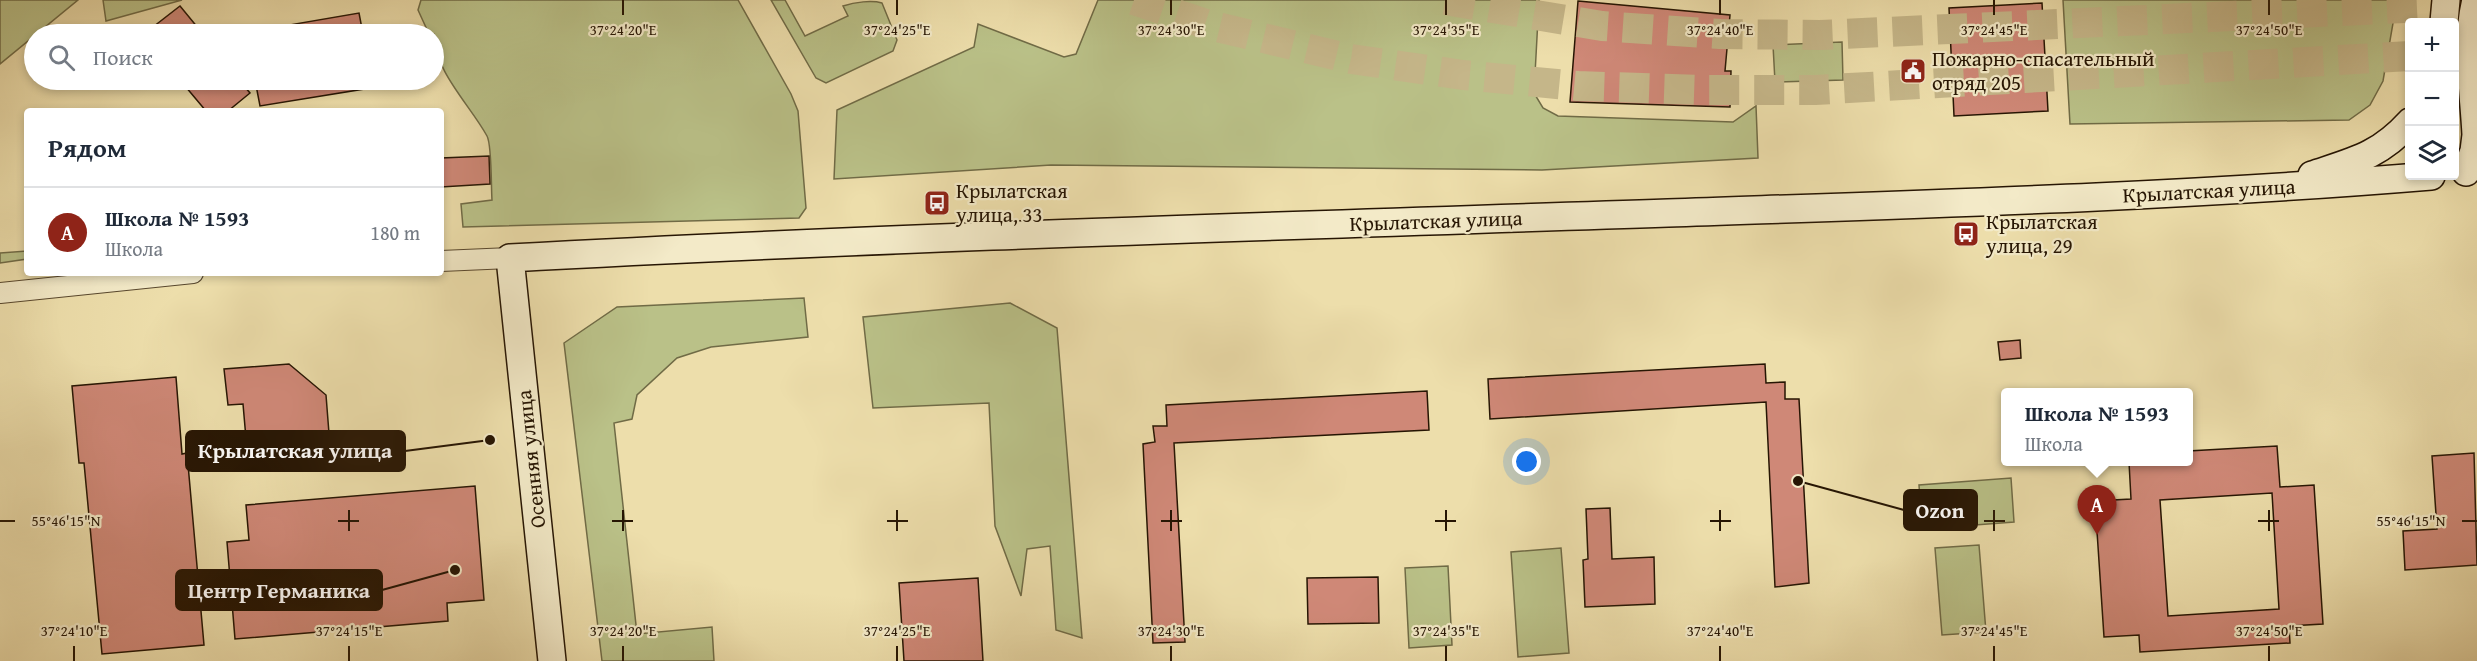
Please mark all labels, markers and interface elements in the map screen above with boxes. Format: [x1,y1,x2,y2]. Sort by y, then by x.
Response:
map controls [2405,18,2459,180]
button: + [2405,18,2459,72]
text: 37°24'20"E [590,19,657,40]
text: 37°24'25"E [864,19,931,40]
text: 37°24'30"E [1138,19,1205,40]
text: 37°24'35"E [1413,19,1480,40]
text: 37°24'40"E [1687,19,1754,40]
text: 37°24'45"E [1961,19,2028,40]
text: 37°24'50"E [2236,19,2303,40]
search box [24,24,444,90]
icon: search [45,41,78,74]
text: Поиск [93,41,153,73]
place label: Пожарно-спасательный отряд 205 [1932,43,2154,98]
public building icon: Пожарно-спасательный отряд 205 [1898,56,1928,86]
button: − [2405,72,2459,126]
button: layers [2405,126,2459,180]
text: Рядом [48,128,126,167]
street label: Крылатская улица [2122,170,2296,211]
place label: Крылатская улица, 33 [955,175,1068,230]
bus stop icon: Крылатская улица, 33 [922,188,952,218]
text: Школа № 1593 [105,202,250,234]
street label: Крылатская улица [1349,202,1523,239]
place label: Крылатская улица, 29 [1985,206,2098,261]
text: A [61,218,74,247]
text: 180 m [370,218,420,247]
bus stop icon: Крылатская улица, 29 [1951,219,1981,249]
text: Школа [105,234,163,263]
street label: Осенняя улица [508,388,553,530]
popup [2001,388,2193,466]
text: Школа № 1593 [2025,397,2169,429]
text: Школа [2025,429,2083,458]
callout: Крылатская улица [186,431,405,471]
text: Крылатская улица [198,434,393,466]
your location [1512,447,1541,476]
pin: A [2078,486,2116,535]
callout: Ozon [1904,490,1977,530]
text: Ozon [1915,494,1965,526]
text: 55°46'15"N [32,510,101,531]
text: 55°46'15"N [2377,510,2446,531]
callout: Центр Германика [176,570,382,610]
text: Центр Германика [188,574,371,606]
text: 37°24'10"E [41,620,108,641]
text: 37°24'15"E [316,620,383,641]
text: 37°24'20"E [590,620,657,641]
text: 37°24'25"E [864,620,931,641]
text: 37°24'30"E [1138,620,1205,641]
text: 37°24'35"E [1413,620,1480,641]
text: 37°24'40"E [1687,620,1754,641]
text: 37°24'45"E [1961,620,2028,641]
text: 37°24'50"E [2236,620,2303,641]

